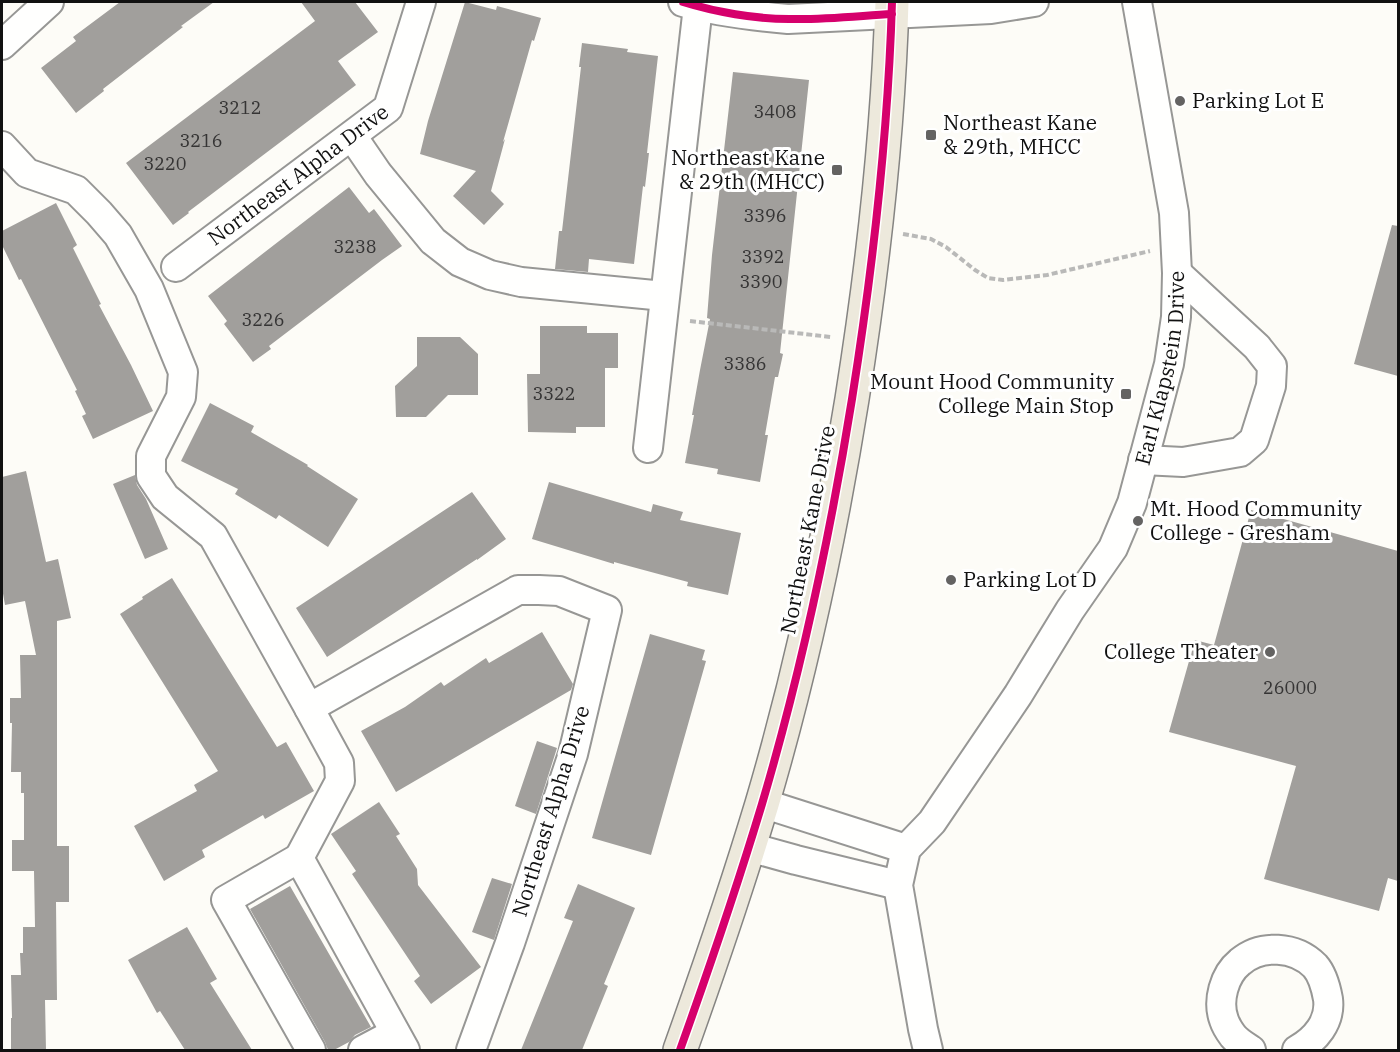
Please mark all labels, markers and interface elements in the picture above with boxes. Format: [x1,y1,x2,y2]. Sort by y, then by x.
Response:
place label: Parking Lot E [1192,86,1324,114]
marker: Parking Lot E [1173,94,1187,108]
house number: 3212 [218,96,262,119]
street label: Northeast Alpha Drive [202,97,394,251]
house number: 3408 [753,100,797,123]
place label: Northeast Kane & 29th, MHCC [943,108,1097,160]
marker: Northeast Kane & 29th, MHCC [924,128,938,142]
house number: 3216 [179,129,223,152]
place label: Northeast Kane & 29th (MHCC) [671,143,825,195]
house number: 3220 [143,152,187,175]
marker: Northeast Kane & 29th (MHCC) [830,163,844,177]
house number: 3396 [743,204,787,227]
house number: 3238 [333,235,377,258]
house number: 3392 [741,245,785,268]
house number: 3390 [739,270,783,293]
street label: Earl Klapstein Drive [1128,271,1190,468]
house number: 3226 [241,308,285,331]
house number: 3386 [723,352,767,375]
place label: Mount Hood Community College Main Stop [870,367,1115,419]
house number: 3322 [532,382,576,405]
marker: Mount Hood Community College Main Stop [1119,387,1133,401]
street label: Northeast Kane Drive [773,423,841,637]
place label: Mt. Hood Community College - Gresham [1150,494,1362,546]
marker: Mt. Hood Community College - Gresham [1131,514,1145,528]
place label: Parking Lot D [963,565,1097,593]
marker: Parking Lot D [944,573,958,587]
place label: College Theater [1104,637,1259,665]
marker: College Theater [1263,645,1277,659]
house number: 26000 [1263,676,1317,699]
street label: Northeast Alpha Drive [505,702,595,920]

